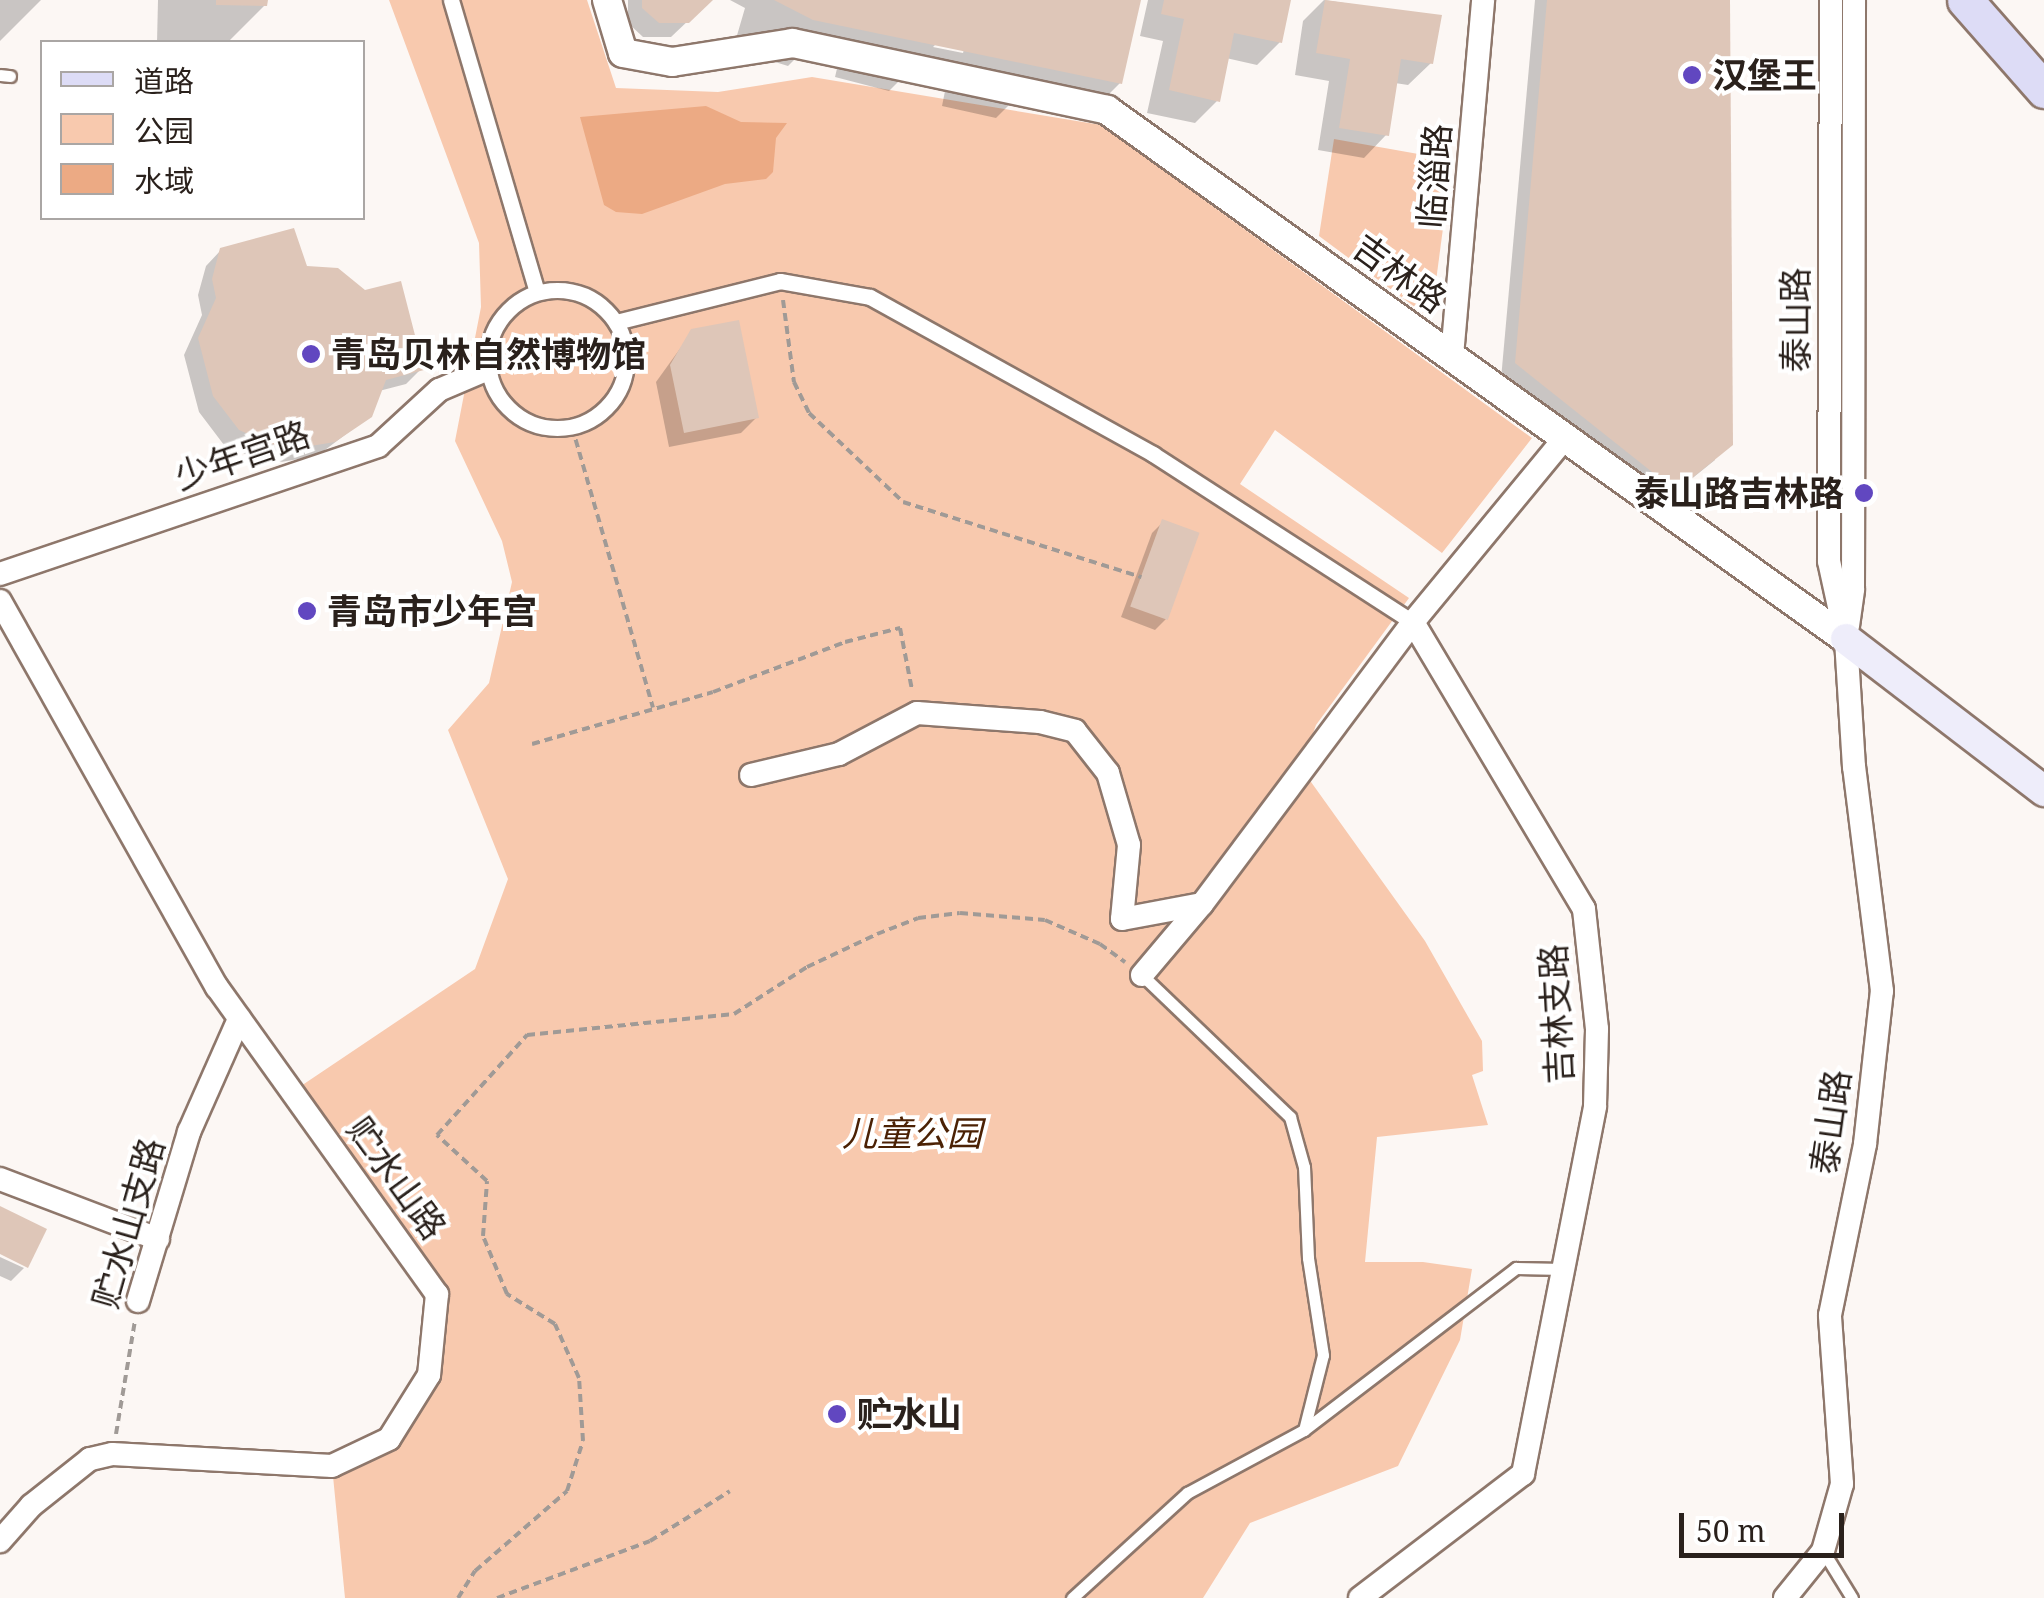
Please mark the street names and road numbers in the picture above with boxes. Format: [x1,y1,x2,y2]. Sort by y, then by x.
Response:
street label: 临淄路 [1409,122,1459,230]
street label: 吉林路 [1345,225,1455,321]
street label: 泰山路 [1774,268,1816,372]
street label: 少年宫路 [169,412,315,498]
street label: 吉林支路 [1531,943,1581,1085]
street label: 泰山路 [1802,1067,1858,1177]
street label: 贮水山路 [339,1109,455,1247]
street label: 贮水山支路 [84,1133,172,1313]

